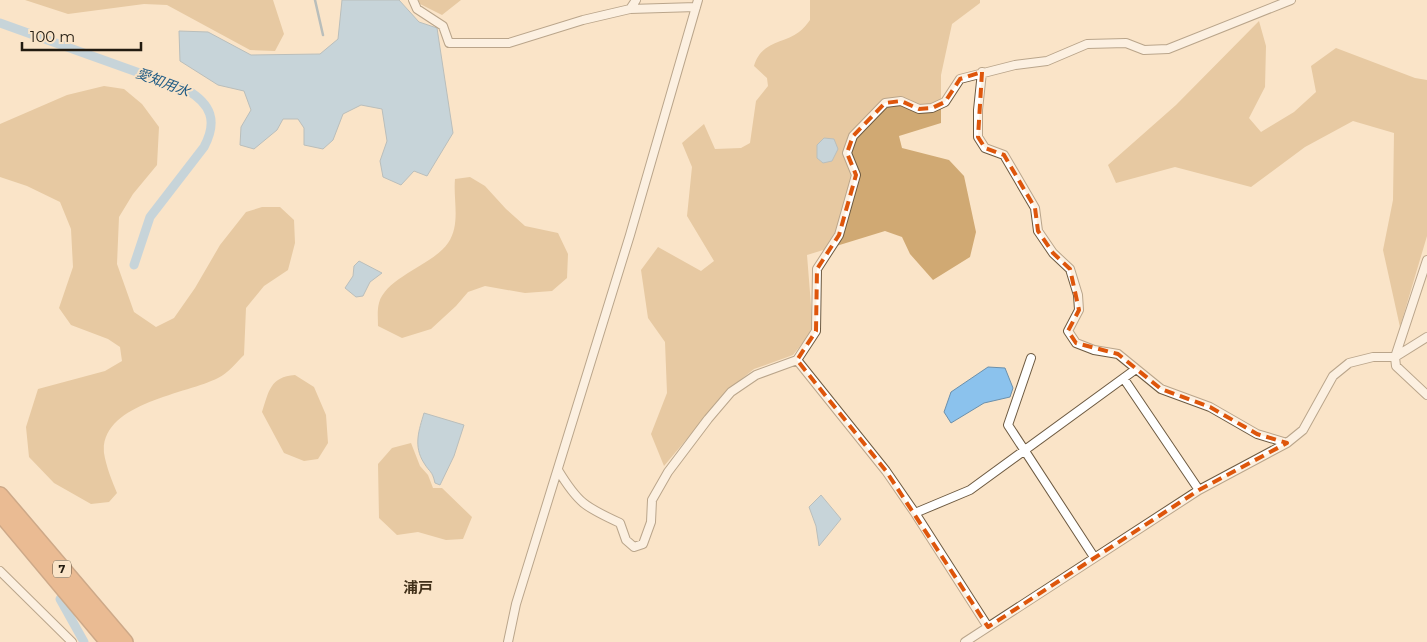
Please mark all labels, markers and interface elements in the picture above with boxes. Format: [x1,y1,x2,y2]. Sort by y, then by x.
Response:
scale bar [22,20,141,52]
text: 100 m [30,27,75,46]
water label: 愛知用水 [134,64,194,101]
road number: 7 [53,560,71,578]
district label: 浦戸 [403,578,433,597]

